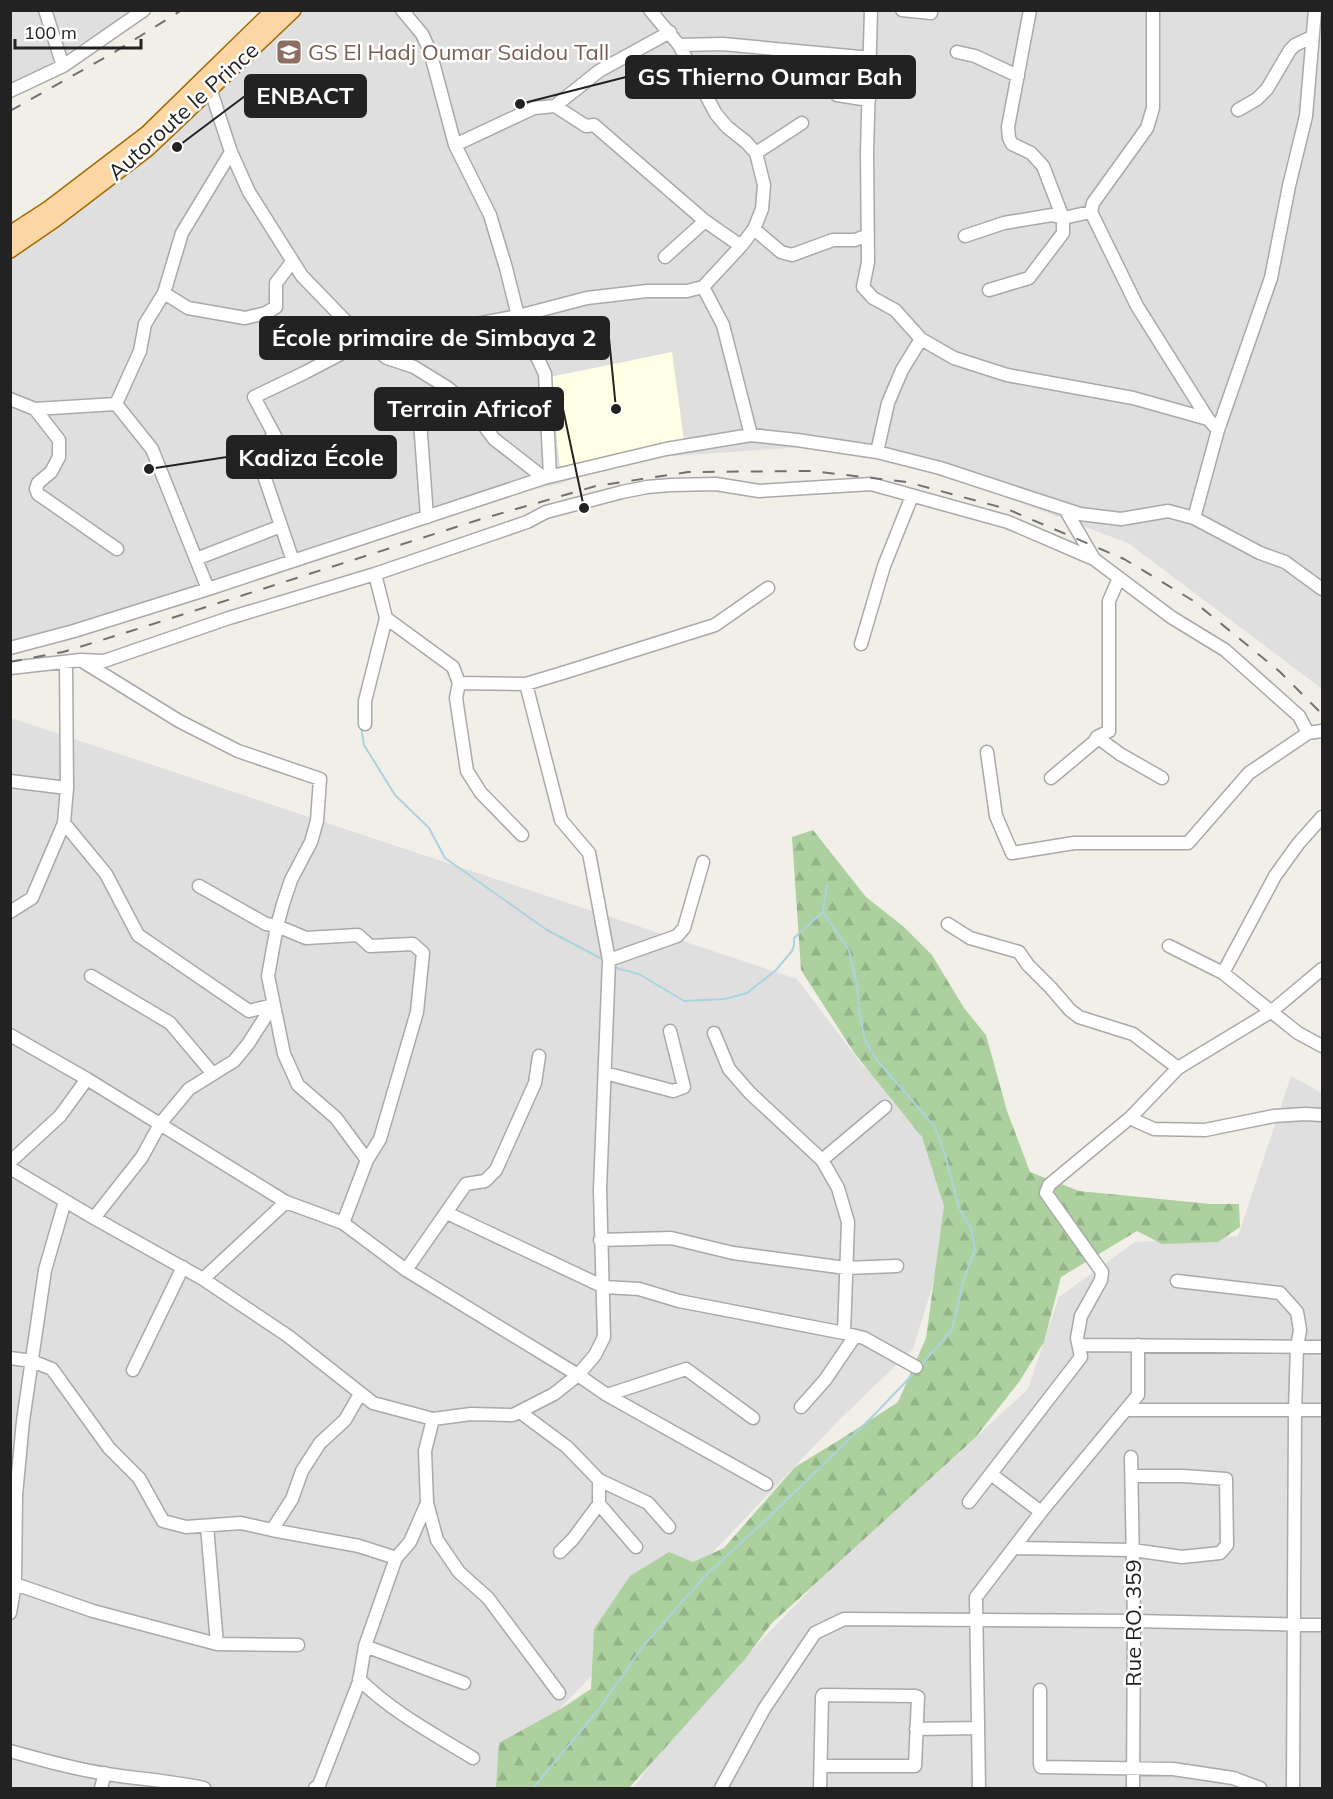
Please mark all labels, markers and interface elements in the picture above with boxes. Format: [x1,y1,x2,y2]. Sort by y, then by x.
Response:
scale bar [15,12,141,50]
text: 100 m [24,21,77,44]
street label: Autoroute le Prince [102,36,264,186]
school or university icon: GS El Hadj Oumar Saidou Tall [274,37,304,67]
place label: GS El Hadj Oumar Saidou Tall [308,38,609,66]
callout: GS Thierno Oumar Bah [626,56,915,98]
text: GS Thierno Oumar Bah [638,61,902,91]
callout: ENBACT [245,75,366,117]
text: ENBACT [256,80,354,110]
callout: École primaire de Simbaya 2 [260,317,609,359]
text: École primaire de Simbaya 2 [272,322,596,352]
callout: Terrain Africof [375,388,563,430]
text: Terrain Africof [387,393,552,423]
callout: Kadiza École [227,436,396,478]
text: Kadiza École [238,442,384,472]
street label: Rue RO. 359 [1119,1559,1147,1687]

